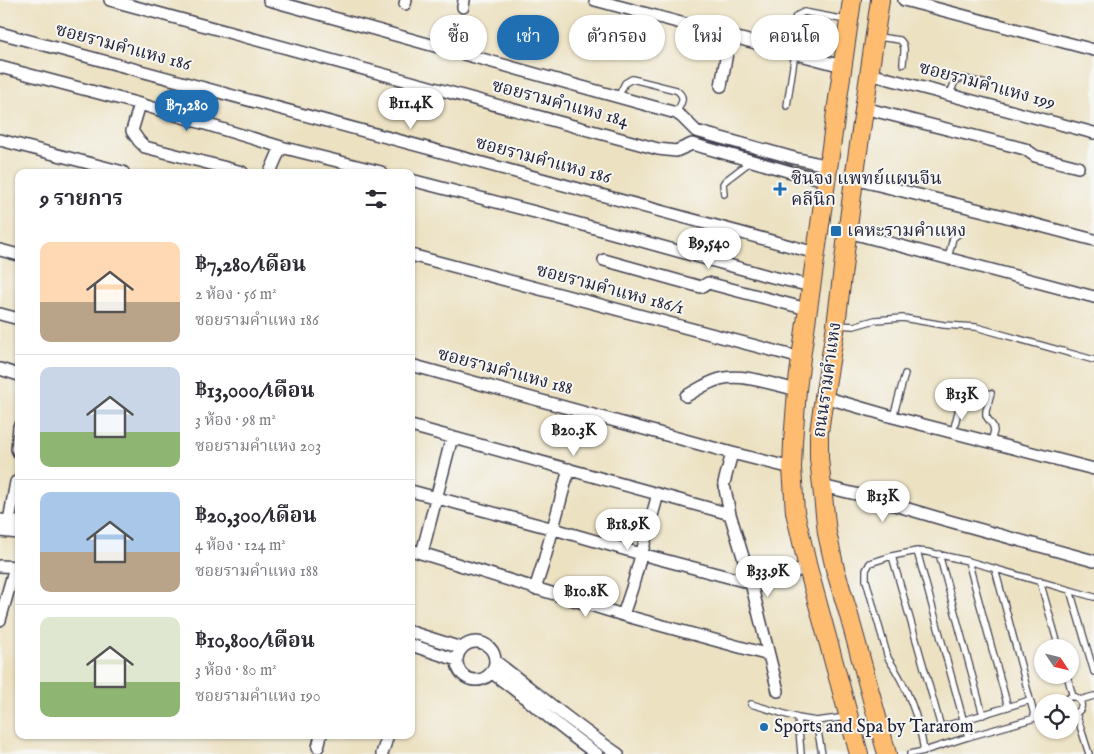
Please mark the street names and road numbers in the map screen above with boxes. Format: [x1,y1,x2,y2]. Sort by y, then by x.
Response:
street label: ซอยรามคำแหง 186 [53,19,194,77]
street label: ซอยรามคำแหง 199 [916,57,1058,115]
street label: ซอยรามคำแหง 184 [489,75,631,133]
street label: ซอยรามคำแหง 186 [473,132,614,190]
street label: ซอยรามคำแหง 186/1 [534,259,686,321]
street label: ถนนรามคำแหง [808,321,848,439]
street label: ซอยรามคำแหง 188 [435,343,575,401]

